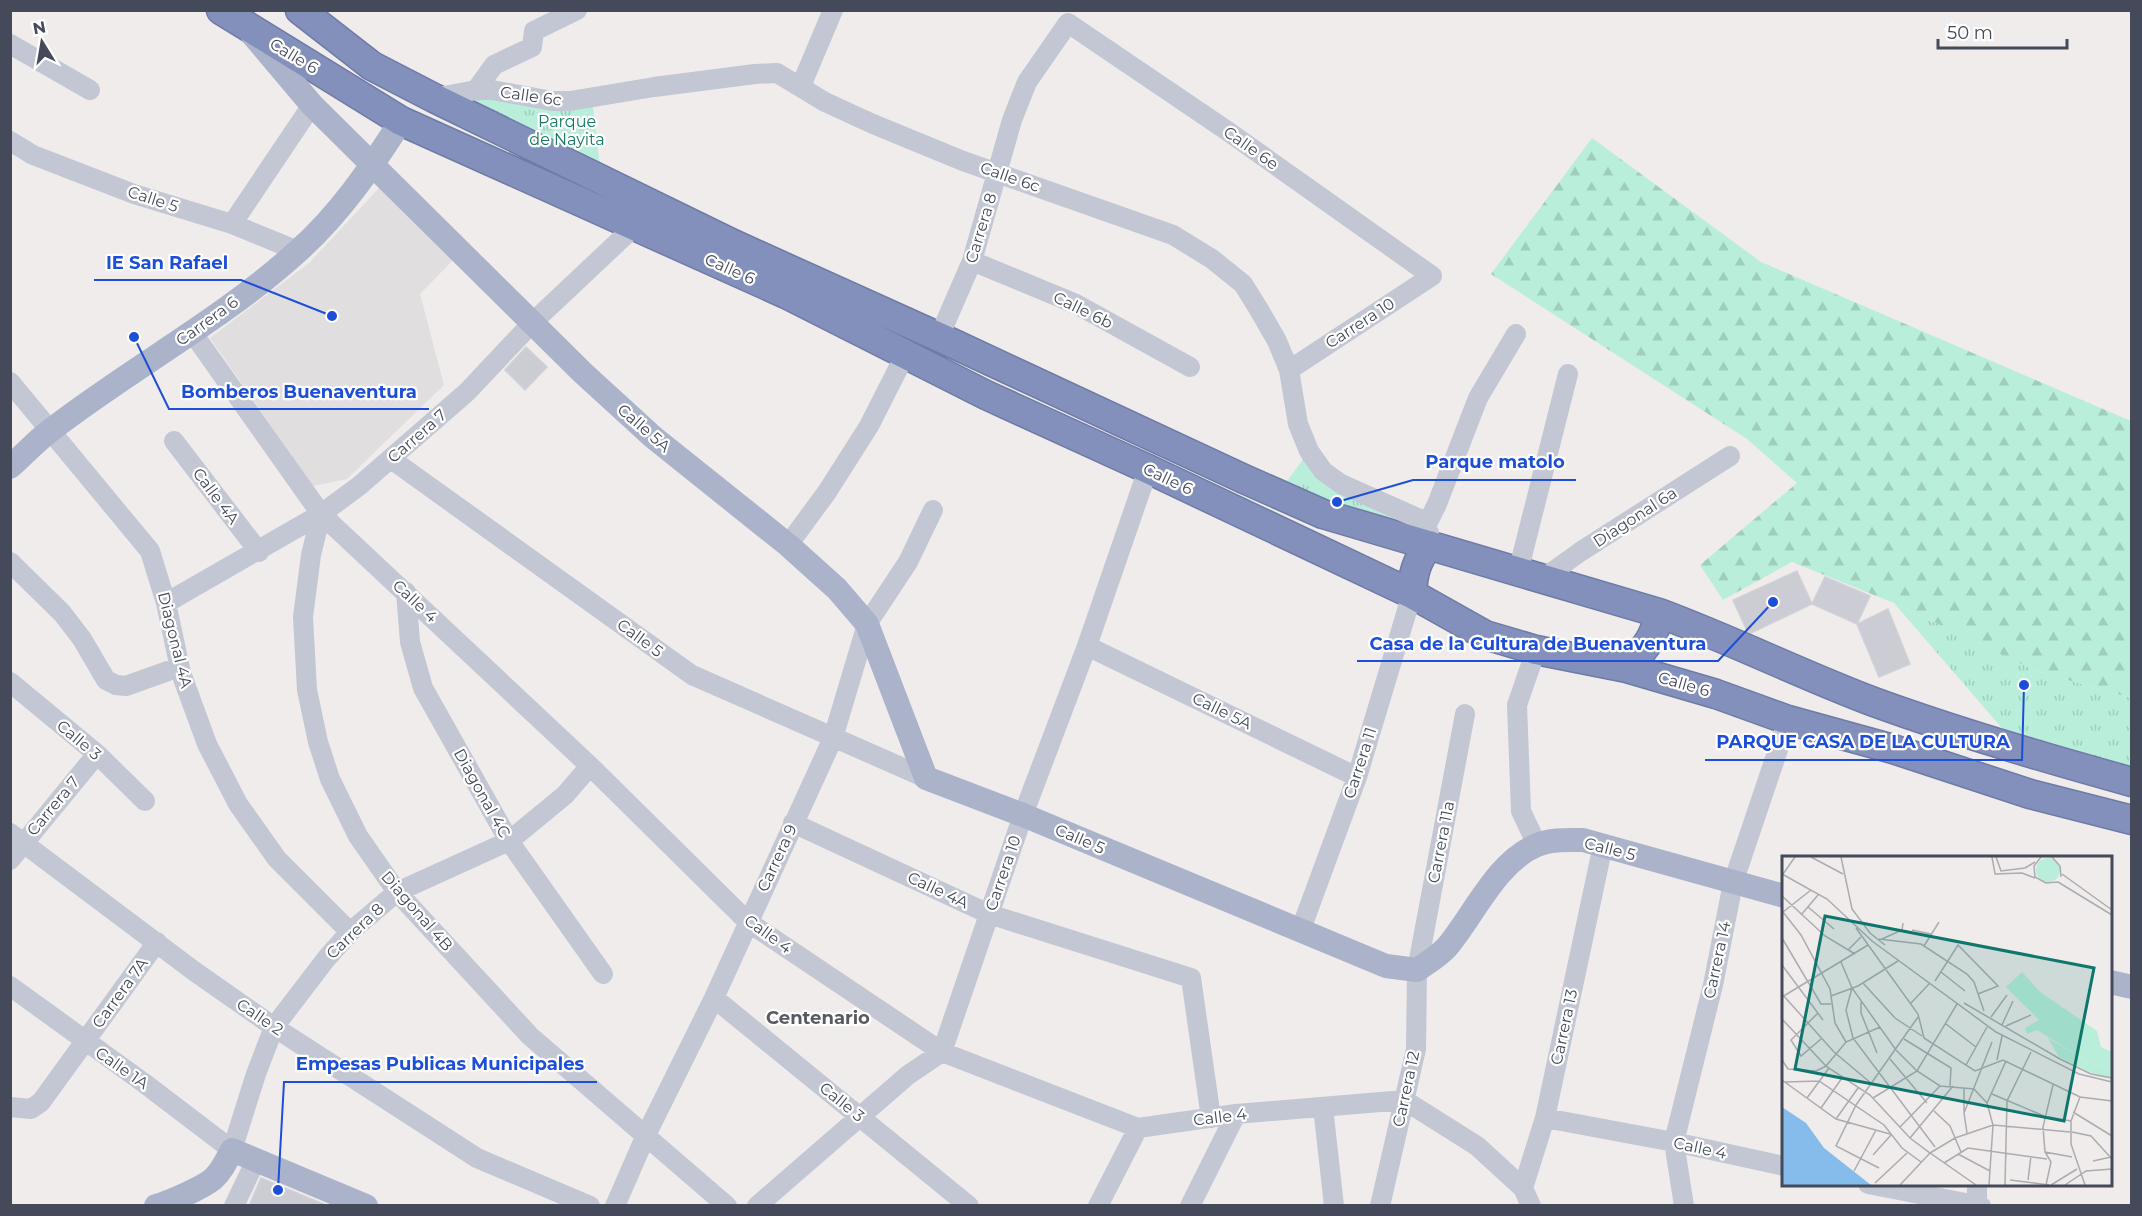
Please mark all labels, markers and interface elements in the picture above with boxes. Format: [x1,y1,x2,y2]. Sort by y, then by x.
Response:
north arrow [12,12,72,72]
scale bar [1938,12,2067,50]
text: N [31,17,47,38]
text: 50 m [1947,22,1993,44]
street label: Calle 6 [266,34,322,78]
street label: Calle 6c [499,82,563,110]
park label: Parque de Nayita [529,112,605,149]
street label: Calle 6e [1220,122,1282,174]
street label: Calle 6c [978,158,1042,196]
street label: Calle 5 [125,182,181,216]
street label: Carrera 8 [961,191,1001,265]
callout: IE San Rafael [94,244,241,280]
street label: Calle 6 [702,250,758,289]
text: IE San Rafael [106,252,228,274]
street label: Calle 6b [1050,287,1116,333]
street label: Carrera 6 [172,292,242,350]
street label: Carrera 10 [1322,294,1398,352]
callout: Bomberos Buenaventura [169,373,429,409]
text: Bomberos Buenaventura [181,381,417,403]
street label: Calle 5A [614,400,675,456]
street label: Carrera 7 [384,405,450,467]
callout: Parque matolo [1413,444,1576,480]
text: Parque matolo [1425,451,1565,473]
street label: Calle 6 [1140,459,1196,499]
street label: Calle 4A [189,464,244,528]
street label: Diagonal 6a [1590,483,1680,551]
street label: Calle 4 [389,576,441,627]
street label: Diagonal 4A [154,590,196,691]
street label: Calle 5 [613,615,667,661]
callout: Casa de la Cultura de Buenaventura [1357,625,1718,661]
text: Casa de la Cultura de Buenaventura [1370,633,1706,655]
street label: Calle 6 [1656,668,1712,700]
street label: Calle 5A [1189,689,1255,734]
street label: Calle 3 [53,716,105,764]
callout: PARQUE CASA DE LA CULTURA [1705,724,2022,760]
street label: Carrera 11 [1340,725,1380,801]
text: PARQUE CASA DE LA CULTURA [1716,731,2010,753]
street label: Diagonal 4C [450,745,514,841]
street label: Carrera 7 [23,772,83,840]
street label: Carrera 11a [1424,799,1458,885]
street label: Calle 5 [1052,820,1108,858]
street label: Carrera 9 [753,821,801,895]
street label: Carrera 10 [981,833,1025,913]
street label: Calle 5 [1582,833,1638,865]
inset map [1782,856,2112,1186]
street label: Diagonal 4B [377,867,457,955]
street label: Calle 4A [904,868,972,913]
street label: Carrera 8 [322,899,388,963]
street label: Calle 4 [741,911,796,958]
street label: Carrera 14 [1700,919,1735,1000]
street label: Carrera 7A [88,954,152,1032]
street label: Carrera 13 [1547,987,1581,1067]
street label: Calle 2 [233,995,287,1039]
district label: Centenario [766,1007,870,1029]
street label: Calle 1A [92,1043,153,1093]
callout: Empesas Publicas Municipales [284,1046,597,1082]
street label: Carrera 12 [1389,1049,1423,1129]
text: Empesas Publicas Municipales [296,1053,585,1075]
street label: Calle 3 [816,1078,868,1126]
street label: Calle 4 [1192,1104,1248,1130]
street label: Calle 4 [1672,1133,1729,1163]

